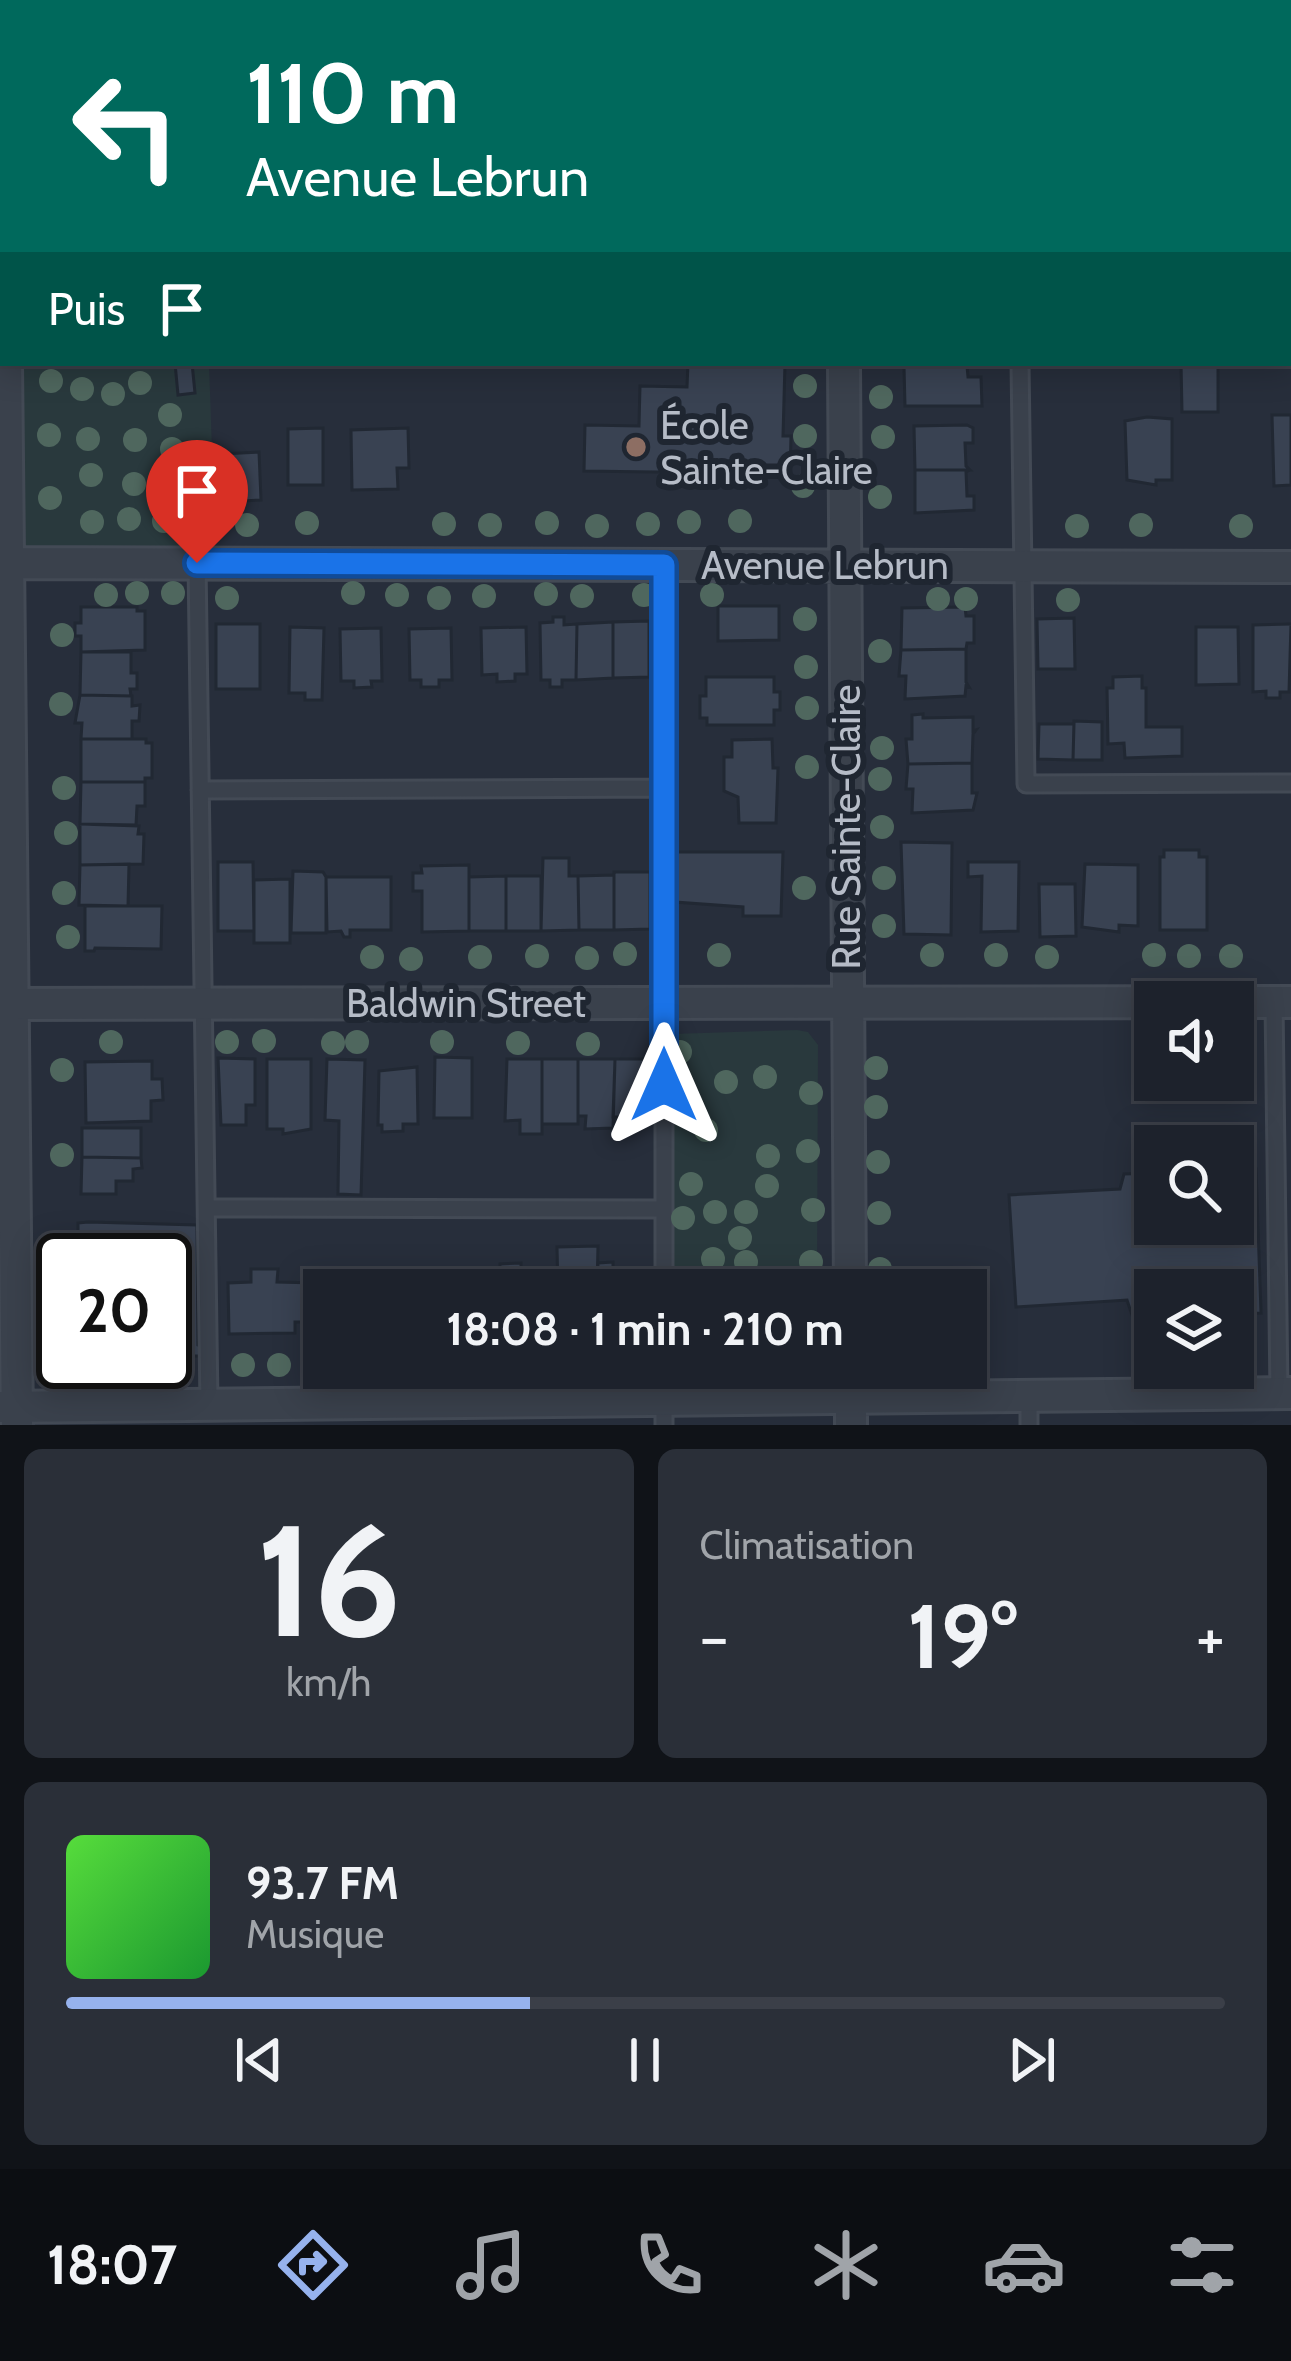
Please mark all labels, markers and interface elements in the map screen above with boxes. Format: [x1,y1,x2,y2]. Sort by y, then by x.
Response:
text: 110 m [246,42,459,144]
icon: left [48,48,204,204]
text: Avenue Lebrun [246,144,589,210]
icon: arrive [149,276,215,342]
text: Puis [48,282,125,336]
place label: École Sainte-Claire [660,401,873,494]
marker: École Sainte-Claire [623,434,649,460]
pin [146,440,248,563]
icon: arrive [164,458,230,524]
street label: Avenue Lebrun [701,541,949,589]
street label: Rue Sainte-Claire [822,685,870,969]
street label: Baldwin Street [346,979,586,1027]
map controls [1134,981,1254,1389]
button: sound [1134,981,1254,1101]
position arrow [601,1022,727,1148]
button: search [1134,1125,1254,1245]
speed limit sign: 20 [36,1233,192,1389]
button: layers [1134,1269,1254,1389]
text: 18:08 · 1 min · 210 m [447,1302,844,1356]
text: 16 [256,1485,401,1675]
text: Climatisation [700,1521,914,1569]
text: 19° [907,1581,1017,1691]
text: − [700,1596,729,1677]
text: + [1196,1596,1225,1677]
text: km/h [286,1658,371,1706]
text: 93.7 FM [246,1856,399,1910]
text: Musique [246,1910,384,1958]
icon: previous [226,2027,292,2093]
icon: pause [612,2027,678,2093]
icon: next [999,2027,1065,2093]
icon: directions [271,2223,355,2307]
icon: music [449,2223,533,2307]
icon: phone [627,2223,711,2307]
icon: climate [804,2223,888,2307]
icon: car [982,2223,1066,2307]
icon: filters [1160,2223,1244,2307]
text: 18:07 [47,2232,177,2298]

